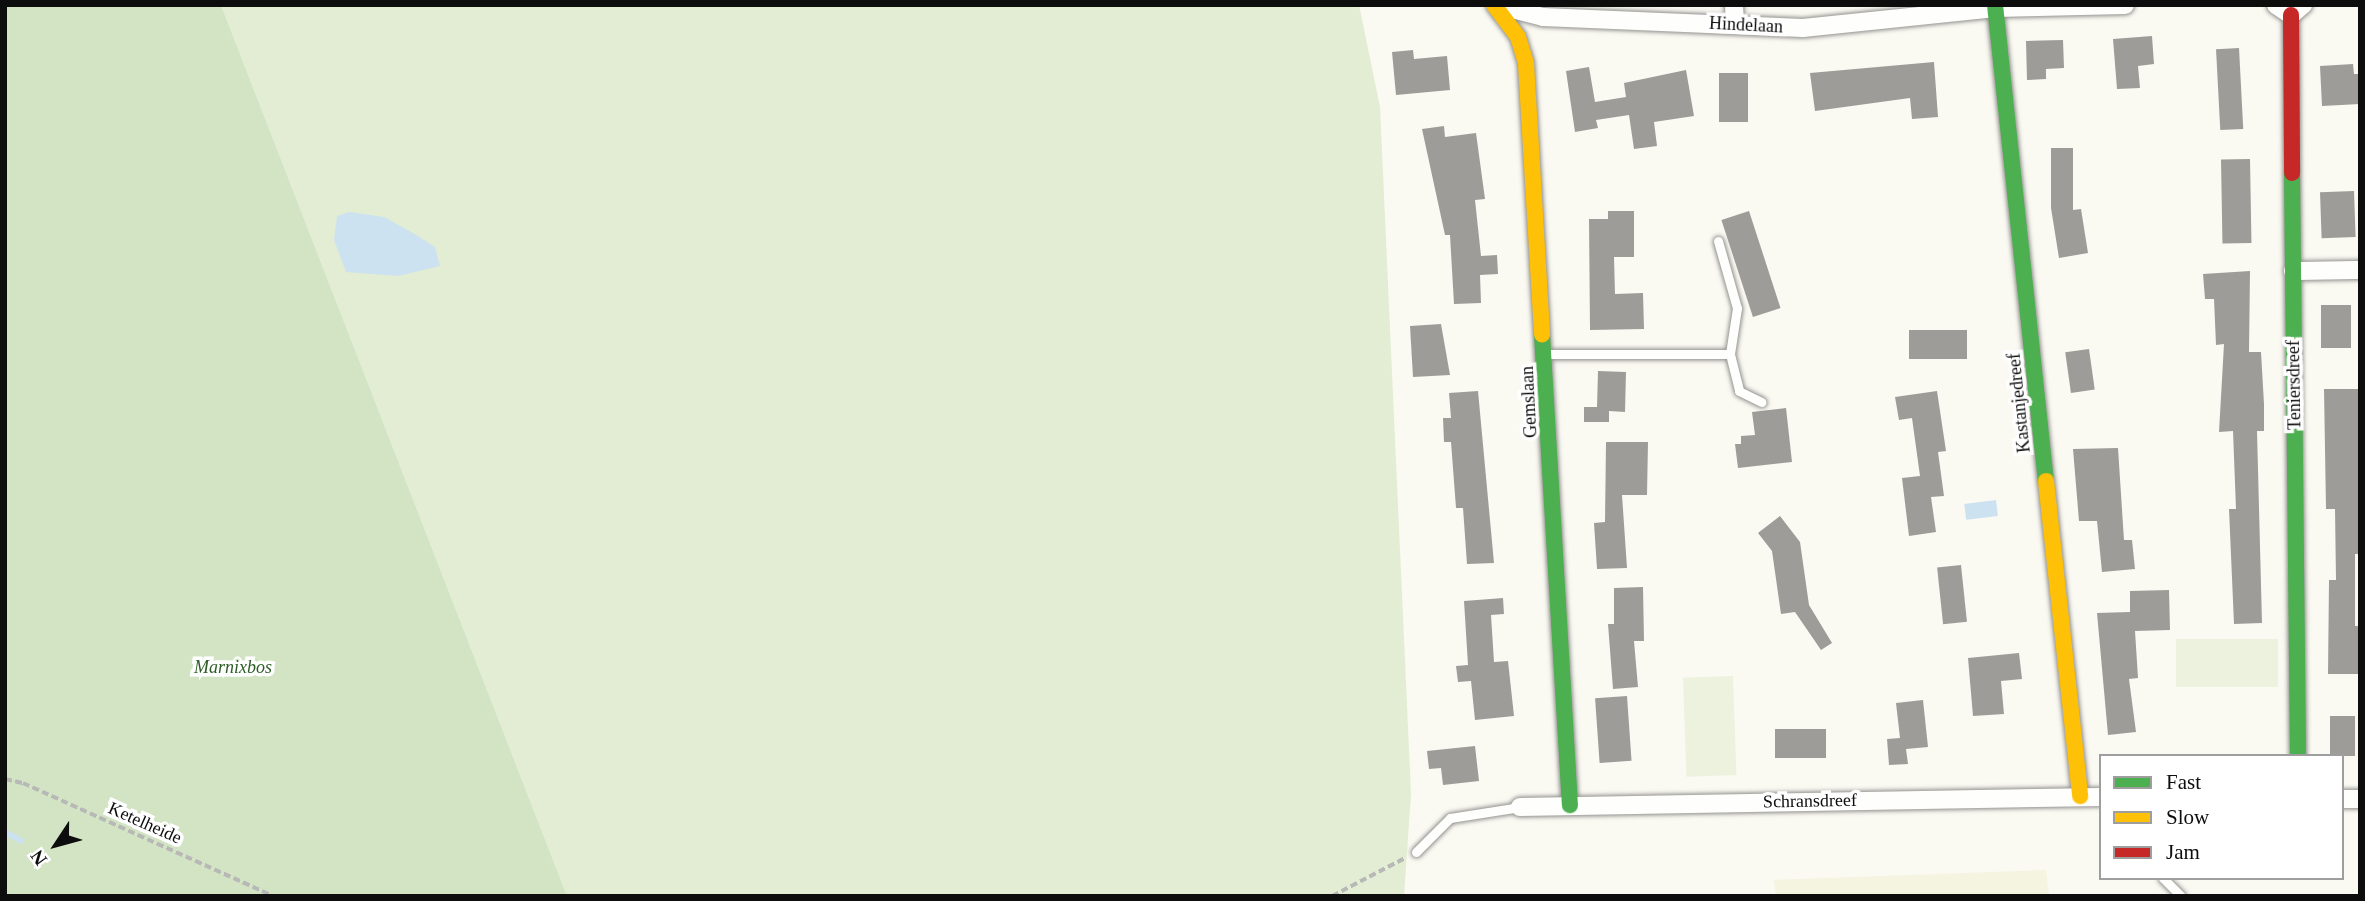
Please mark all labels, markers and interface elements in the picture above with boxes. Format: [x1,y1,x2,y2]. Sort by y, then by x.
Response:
street label: Hindelaan [1709,12,1783,38]
street label: Teniersdreef [2282,340,2306,430]
street label: Kastanjedreef [2003,352,2035,454]
street label: Gemslaan [1516,365,1542,439]
park label: Marnixbos [194,656,272,678]
legend [2099,754,2344,880]
text: Fast [2166,770,2201,794]
street label: Schransdreef [1763,789,1857,813]
street label: Ketelheide [105,797,185,849]
text: Slow [2166,805,2209,829]
north arrow [21,810,91,880]
text: Jam [2166,840,2200,864]
text: N [26,846,51,869]

